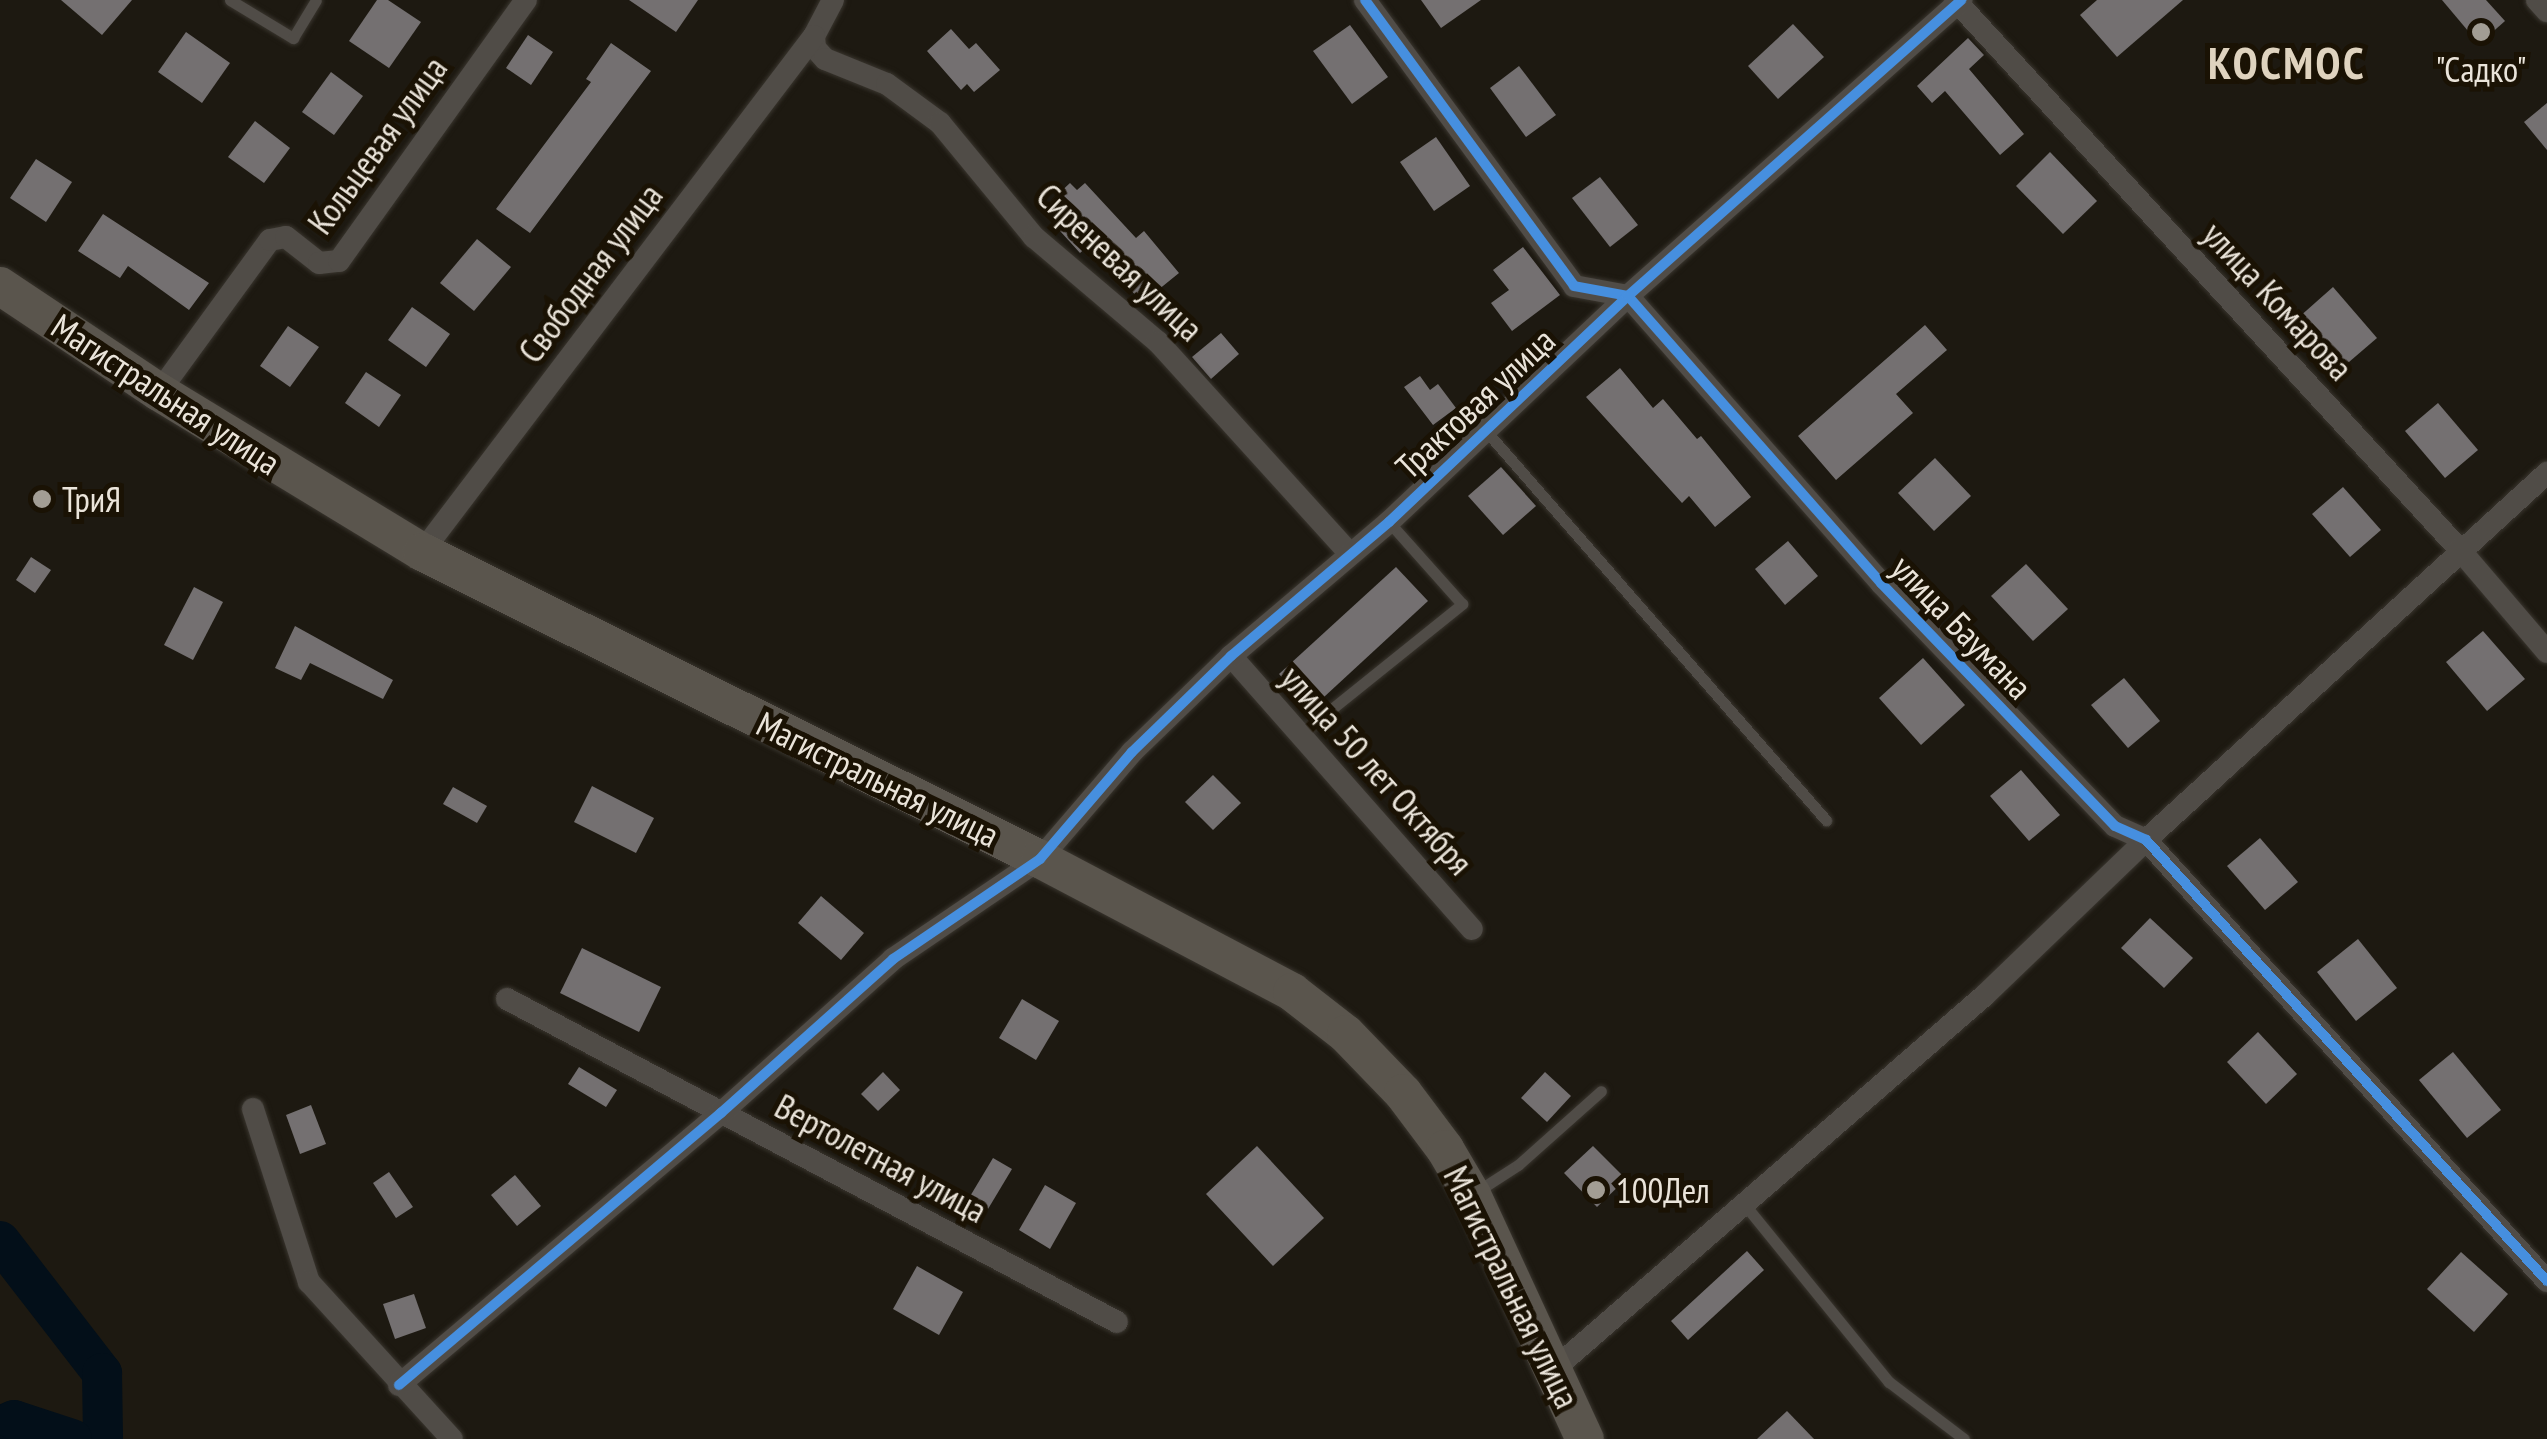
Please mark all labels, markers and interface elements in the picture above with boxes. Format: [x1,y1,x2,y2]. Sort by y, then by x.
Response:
marker: "Садко" [2470,21,2492,43]
district label: КОСМОС [2208,36,2366,90]
street label: Кольцевая улица [299,48,455,242]
place label: "Садко" [2435,48,2527,90]
street label: Сиреневая улица [1028,174,1212,350]
street label: Свободная улица [509,175,671,371]
street label: улица Комарова [2194,213,2362,389]
street label: Магистральная улица [44,305,288,483]
street label: Трактовая улица [1387,319,1563,487]
place label: ТриЯ [62,478,121,520]
marker: ТриЯ [31,488,53,510]
street label: улица Баумана [1883,546,2041,708]
street label: улица 50 лет Октября [1272,657,1482,883]
street label: Магистральная улица [750,702,1006,856]
street label: Вертолетная улица [768,1085,994,1231]
street label: Магистральная улица [1435,1159,1589,1415]
place label: 100Дел [1616,1169,1710,1211]
marker: 100Дел [1585,1179,1607,1201]

